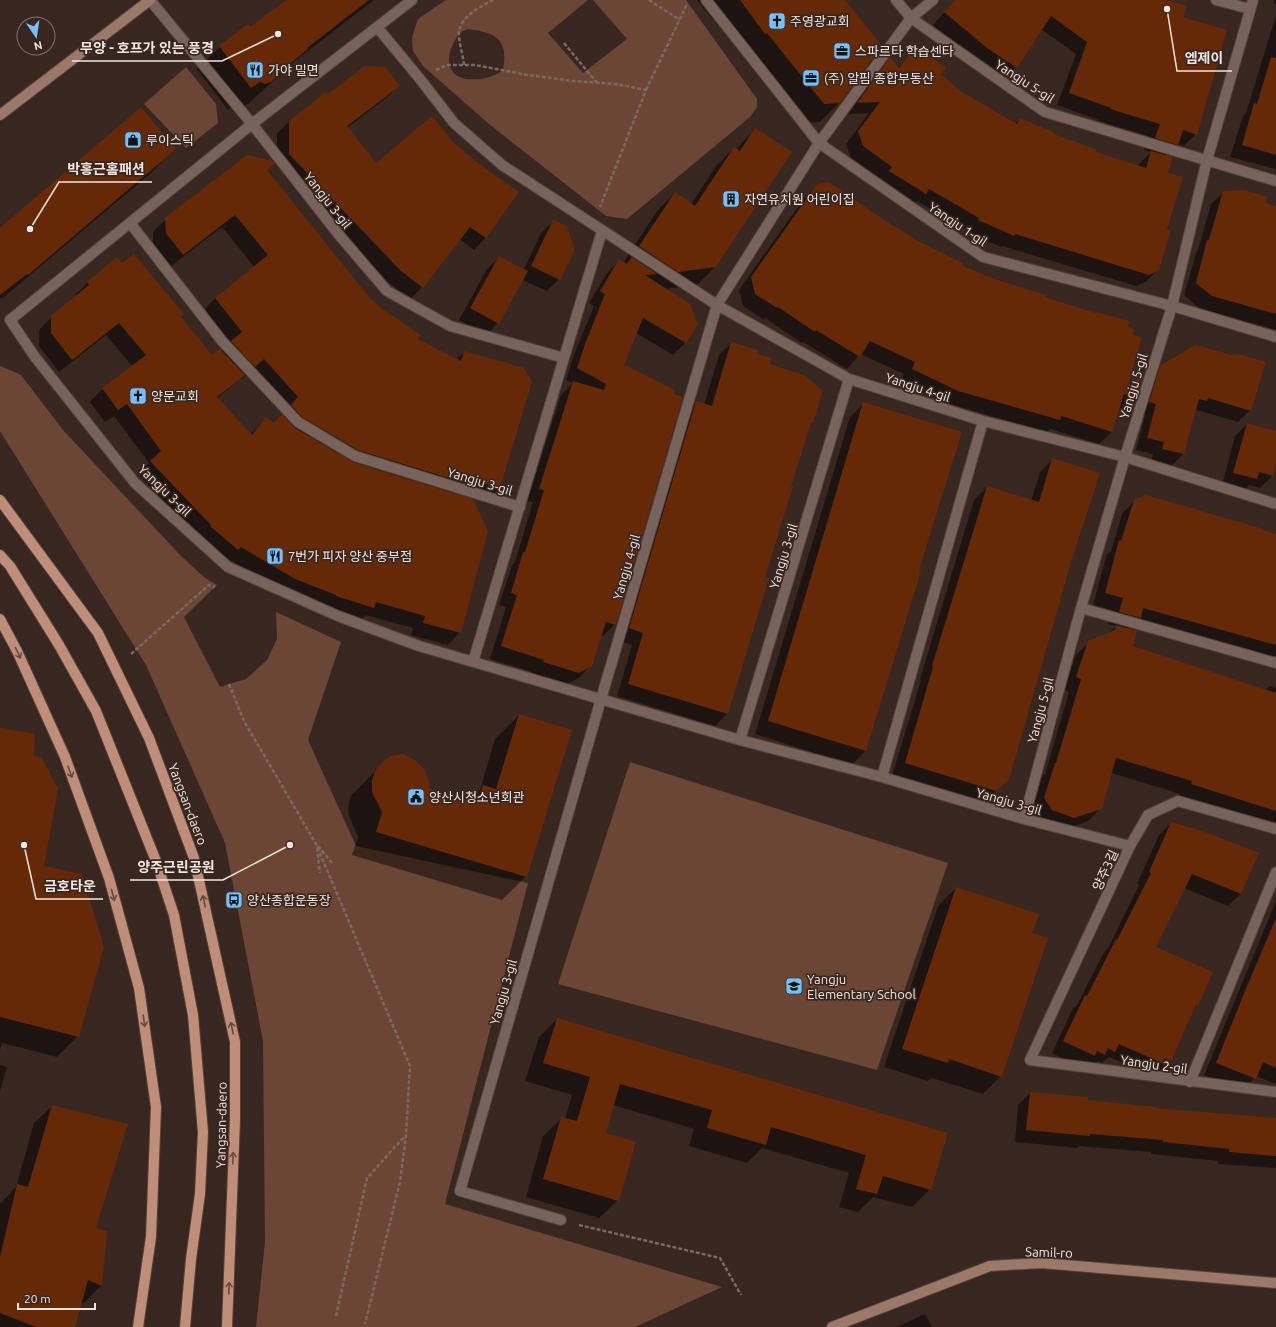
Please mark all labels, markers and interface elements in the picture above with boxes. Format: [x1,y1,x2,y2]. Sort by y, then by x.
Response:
church icon: 주영광교회 [767,11,787,31]
place label: 주영광교회 [790,14,850,28]
north arrow [16,16,56,56]
callout: 무양 - 호프가 있는 풍경 [72,35,222,61]
text: N [33,39,44,53]
text: 무양 - 호프가 있는 풍경 [80,40,214,56]
office icon: 스파르타 학습센타 [832,41,852,61]
place label: 스파르타 학습센타 [855,44,954,58]
callout: 엠제이 [1177,45,1232,71]
text: 엠제이 [1185,50,1223,66]
street label: Yangju 5-gil [993,57,1058,106]
restaurant icon: 가야 밀면 [245,60,265,80]
place label: 가야 밀면 [268,63,319,77]
office icon: (주) 알핌 종합부동산 [801,68,821,88]
place label: (주) 알핌 종합부동산 [824,71,934,86]
shop icon: 루이스틱 [123,130,143,150]
place label: 루이스틱 [146,133,194,147]
callout: 박홍근홈패션 [59,156,152,182]
text: 박홍근홈패션 [67,161,145,177]
street label: Yangju 3-gil [302,169,355,231]
building icon: 자연유치원 어린이집 [721,189,741,209]
place label: 자연유치원 어린이집 [744,192,855,206]
street label: Yangju 1-gil [926,199,990,249]
street label: Yangju 5-gil [1116,351,1150,420]
street label: Yangju 4-gil [884,370,953,404]
church icon: 양문교회 [128,386,148,406]
place label: 양문교회 [151,389,199,403]
street label: Yangju 3-gil [136,462,195,519]
street label: Yangju 3-gil [446,464,515,498]
street label: Yangju 3-gil [766,521,800,590]
street label: Yangju 4-gil [610,532,642,601]
restaurant icon: 7번가 피자 양산 중부점 [265,546,285,566]
place label: 7번가 피자 양산 중부점 [288,549,412,563]
one-way arrow [15,647,22,659]
street label: Yangju 5-gil [1025,675,1056,744]
street label: Yangsan-daero [166,761,210,847]
one-way arrow [67,766,74,779]
street label: Yangju 3-gil [975,785,1044,817]
public building icon: 양산시청소년회관 [406,787,426,807]
place label: 양산시청소년회관 [429,790,525,804]
street label: 양주3길 [1090,847,1120,893]
callout: 양주근린공원 [130,854,223,880]
text: 양주근린공원 [137,859,215,875]
callout: 금호타운 [36,873,103,899]
text: 금호타운 [44,878,96,894]
one-way arrow [110,888,118,901]
bus stop icon: 양산종합운동장 [224,890,244,910]
place label: 양산종합운동장 [247,893,331,907]
one-way arrow [200,895,208,908]
street label: Yangju 3-gil [487,957,519,1026]
place label: Yangju Elementary School [807,972,916,1001]
school or university icon: Yangju Elementary School [784,976,804,996]
one-way arrow [140,1014,148,1027]
one-way arrow [227,1022,235,1035]
street label: Yangju 2-gil [1120,1052,1189,1076]
street label: Yangsan-daero [213,1082,229,1168]
one-way arrow [230,1152,237,1165]
street label: Samil-ro [1025,1244,1073,1260]
one-way arrow [225,1282,232,1295]
scale bar [18,1285,95,1311]
text: 20 m [24,1292,51,1305]

